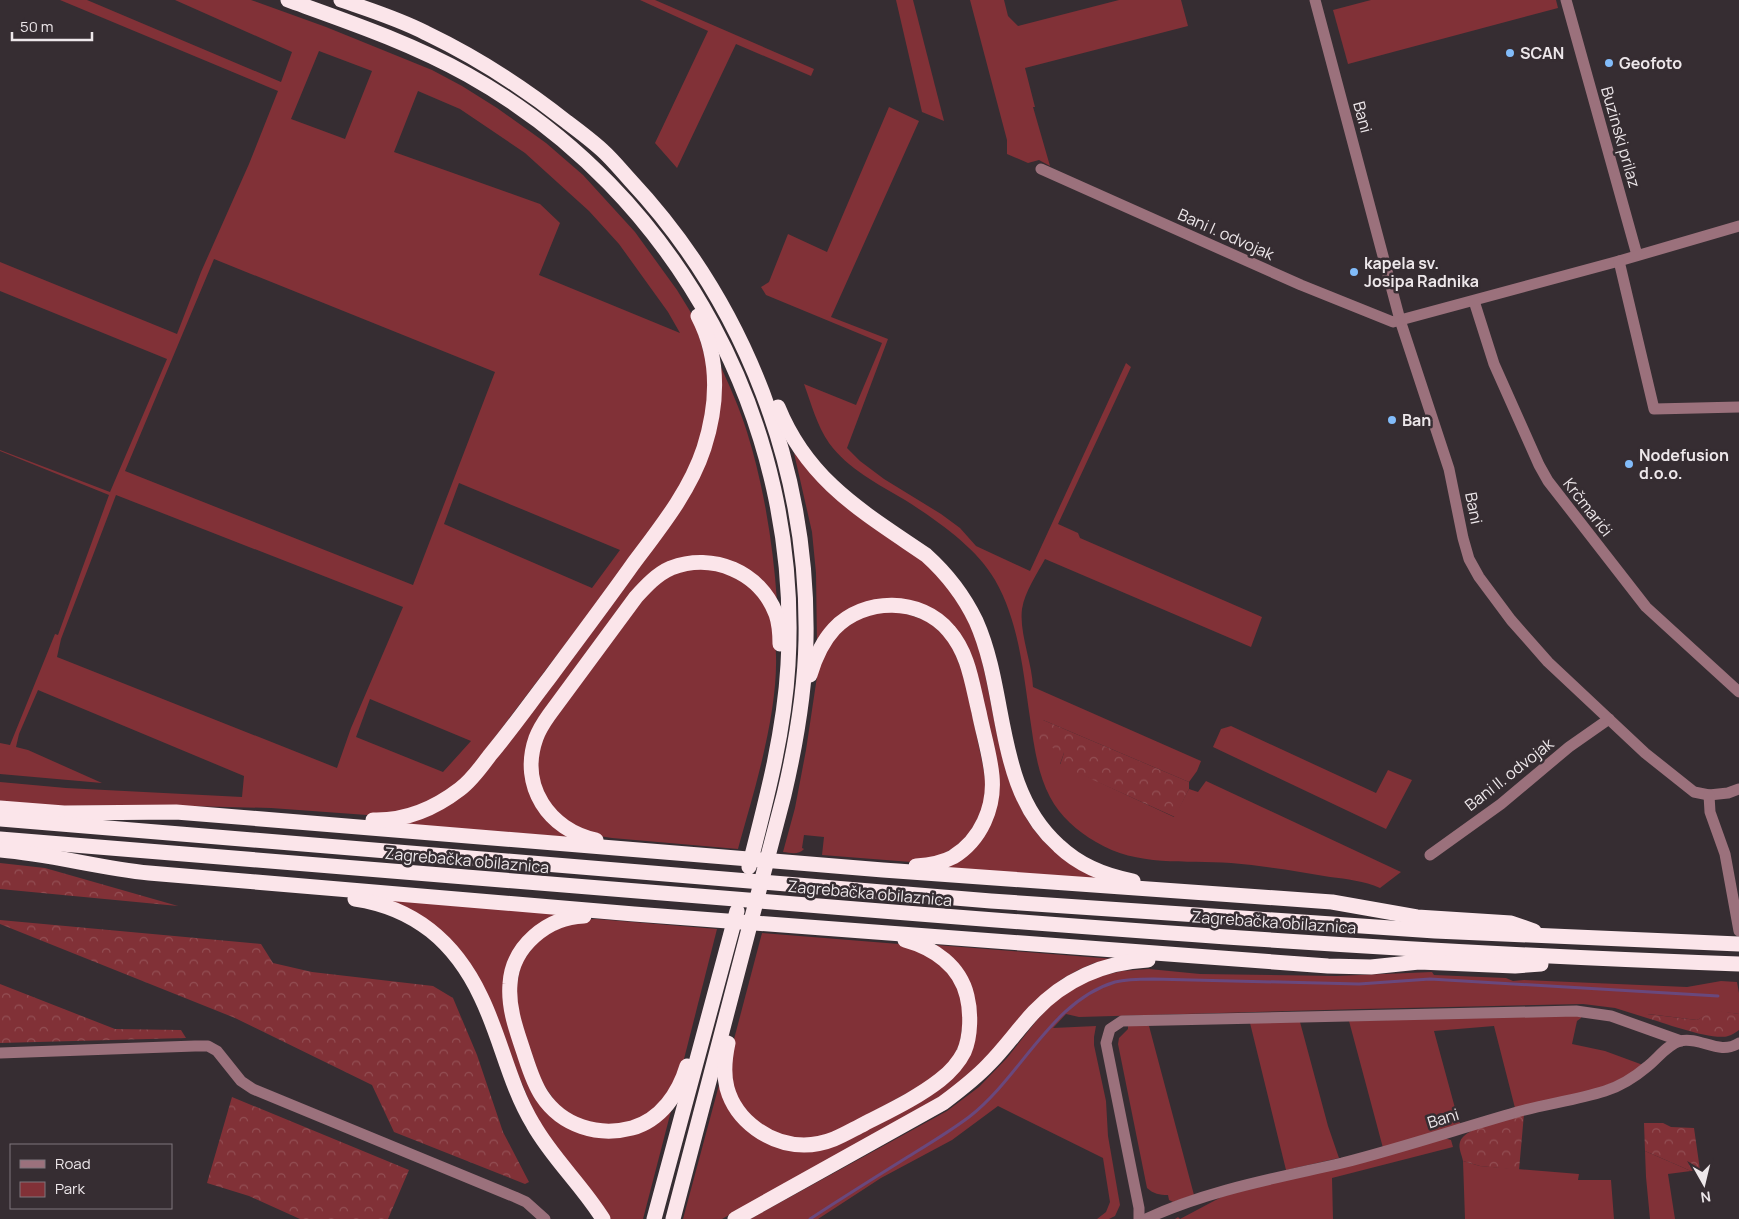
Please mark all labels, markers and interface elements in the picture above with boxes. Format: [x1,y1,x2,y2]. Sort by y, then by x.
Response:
scale bar [12,10,92,42]
text: 50 m [20,16,54,37]
place label: SCAN [1520,42,1564,64]
marker: SCAN [1504,47,1516,59]
place label: Geofoto [1619,52,1682,74]
marker: Geofoto [1603,57,1615,69]
street label: Buzinski prilaz [1596,84,1646,190]
street label: Bani [1348,99,1378,135]
street label: Bani I. odvojak [1174,203,1279,265]
place label: kapela sv. Josipa Radnika [1364,252,1479,292]
marker: kapela sv. Josipa Radnika [1348,266,1360,278]
place label: Ban [1402,409,1431,431]
marker: Ban [1386,414,1398,426]
place label: Nodefusion d.o.o. [1639,444,1729,484]
marker: Nodefusion d.o.o. [1623,458,1635,470]
street label: Krčmarići [1558,473,1618,541]
street label: Bani [1460,490,1488,526]
street label: Bani II. odvojak [1460,732,1559,816]
street label: Zagrebačka obilaznica [384,842,550,878]
street label: Zagrebačka obilaznica [787,875,953,911]
street label: Zagrebačka obilaznica [1191,905,1357,939]
street label: Bani [1425,1103,1461,1133]
legend [10,1144,172,1209]
text: Road [55,1153,91,1174]
north arrow [1679,1159,1729,1209]
text: Park [55,1178,85,1199]
text: N [1700,1187,1712,1207]

